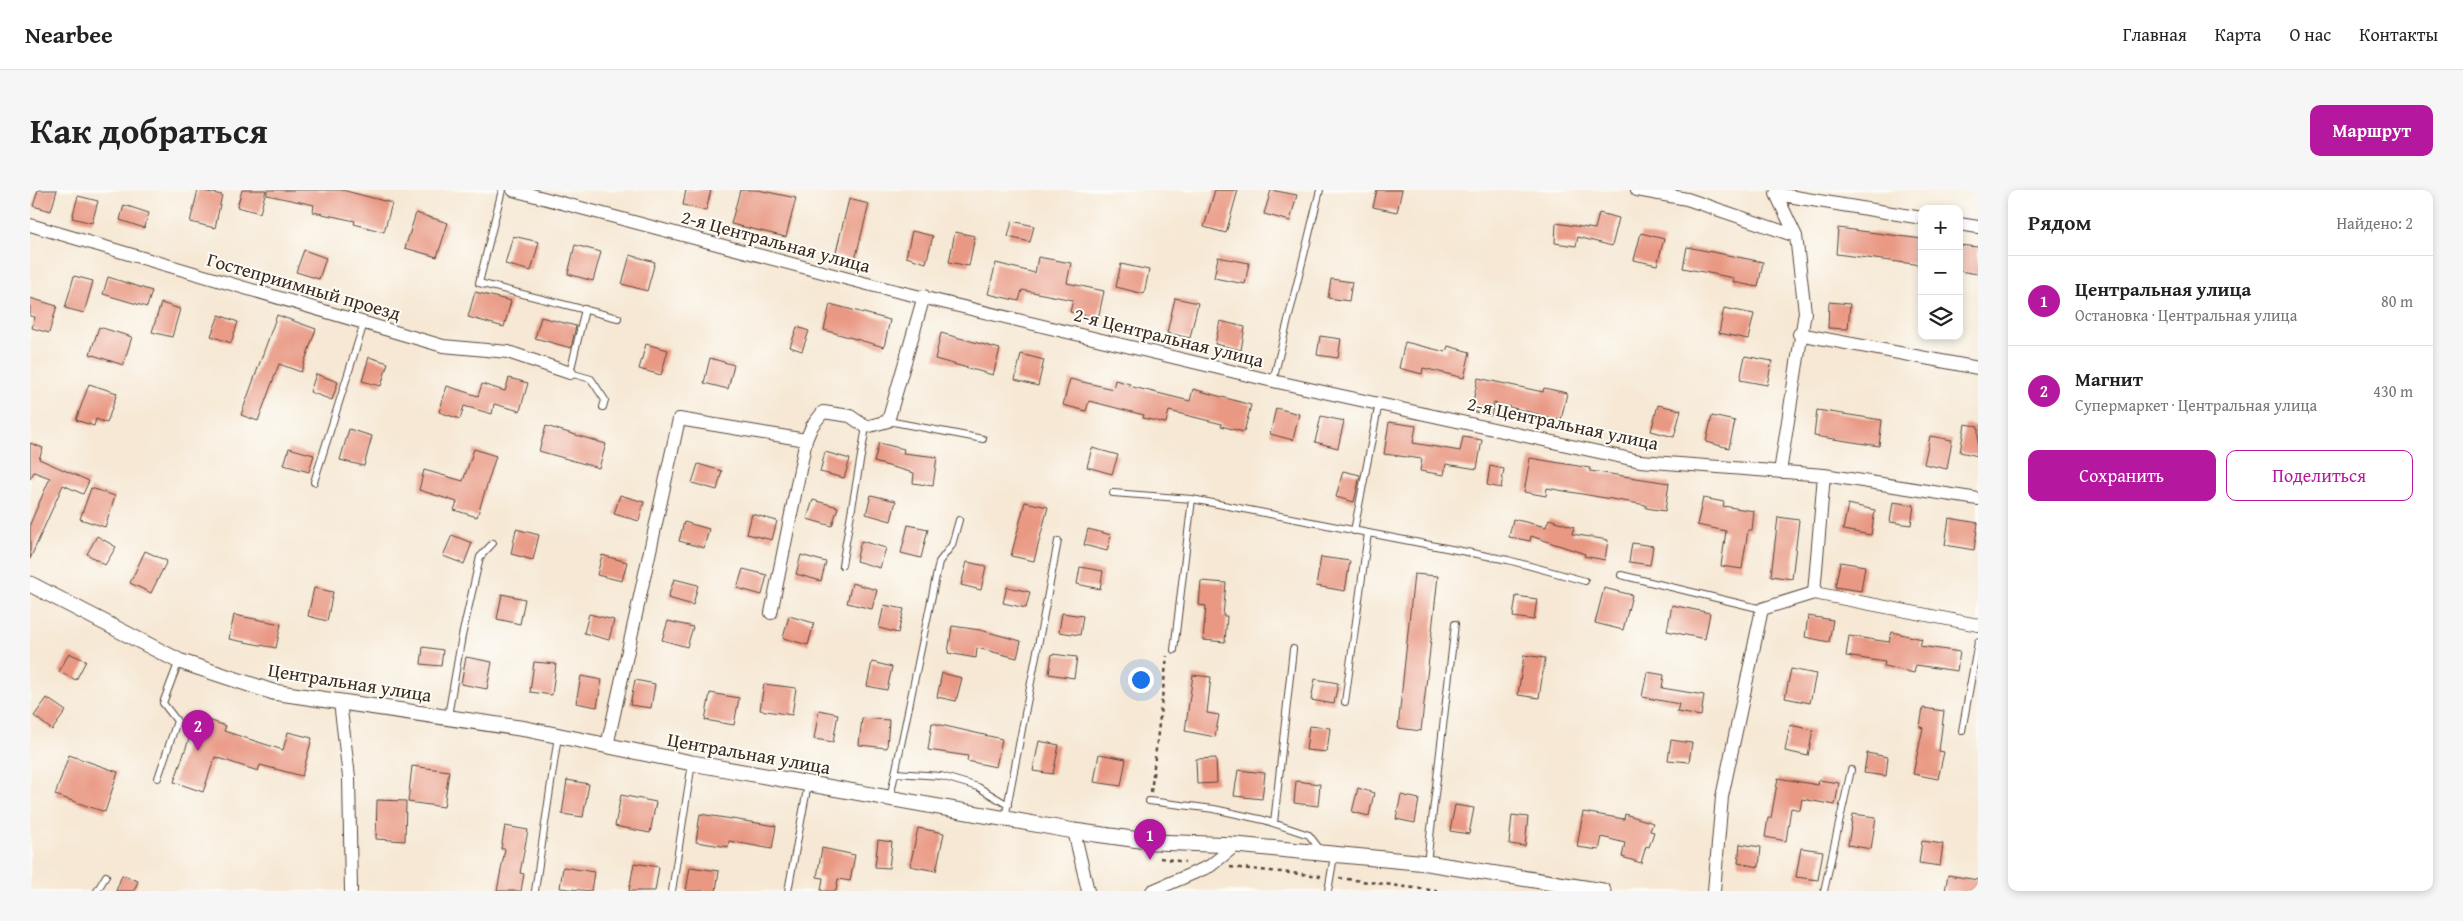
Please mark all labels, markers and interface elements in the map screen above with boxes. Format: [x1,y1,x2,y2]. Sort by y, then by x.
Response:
text: Nearbee [25,17,113,52]
text: Главная [2123,21,2187,48]
text: Карта [2215,21,2261,48]
text: О нас [2289,21,2331,48]
text: Контакты [2359,21,2438,48]
text: Как добраться [30,105,268,156]
button: Маршрут [2310,105,2433,156]
street label: 2-я Центральная улица [678,202,874,280]
map controls [1918,205,1963,340]
button: + [1918,205,1963,250]
text: Рядом [2028,207,2091,238]
text: Найдено: 2 [2336,211,2413,235]
street label: Гостеприимный проезд [204,245,404,327]
button: − [1918,250,1963,295]
text: Центральная улица [2075,275,2251,303]
text: 1 [2040,289,2048,313]
text: 80 m [2381,289,2413,313]
button: layers [1918,295,1963,340]
street label: 2-я Центральная улица [1071,300,1267,374]
text: Остановка · Центральная улица [2075,303,2297,327]
text: Магнит [2075,365,2143,393]
text: 2 [2040,379,2048,403]
text: 430 m [2373,379,2413,403]
street label: 2-я Центральная улица [1465,389,1661,457]
text: Супермаркет · Центральная улица [2075,393,2317,417]
button: Сохранить [2028,450,2216,501]
button: Поделиться [2226,450,2413,501]
street label: Центральная улица [266,655,434,709]
your location [1128,667,1154,693]
pin: 2 [182,710,214,751]
street label: Центральная улица [665,725,833,781]
pin: 1 [1134,819,1166,860]

